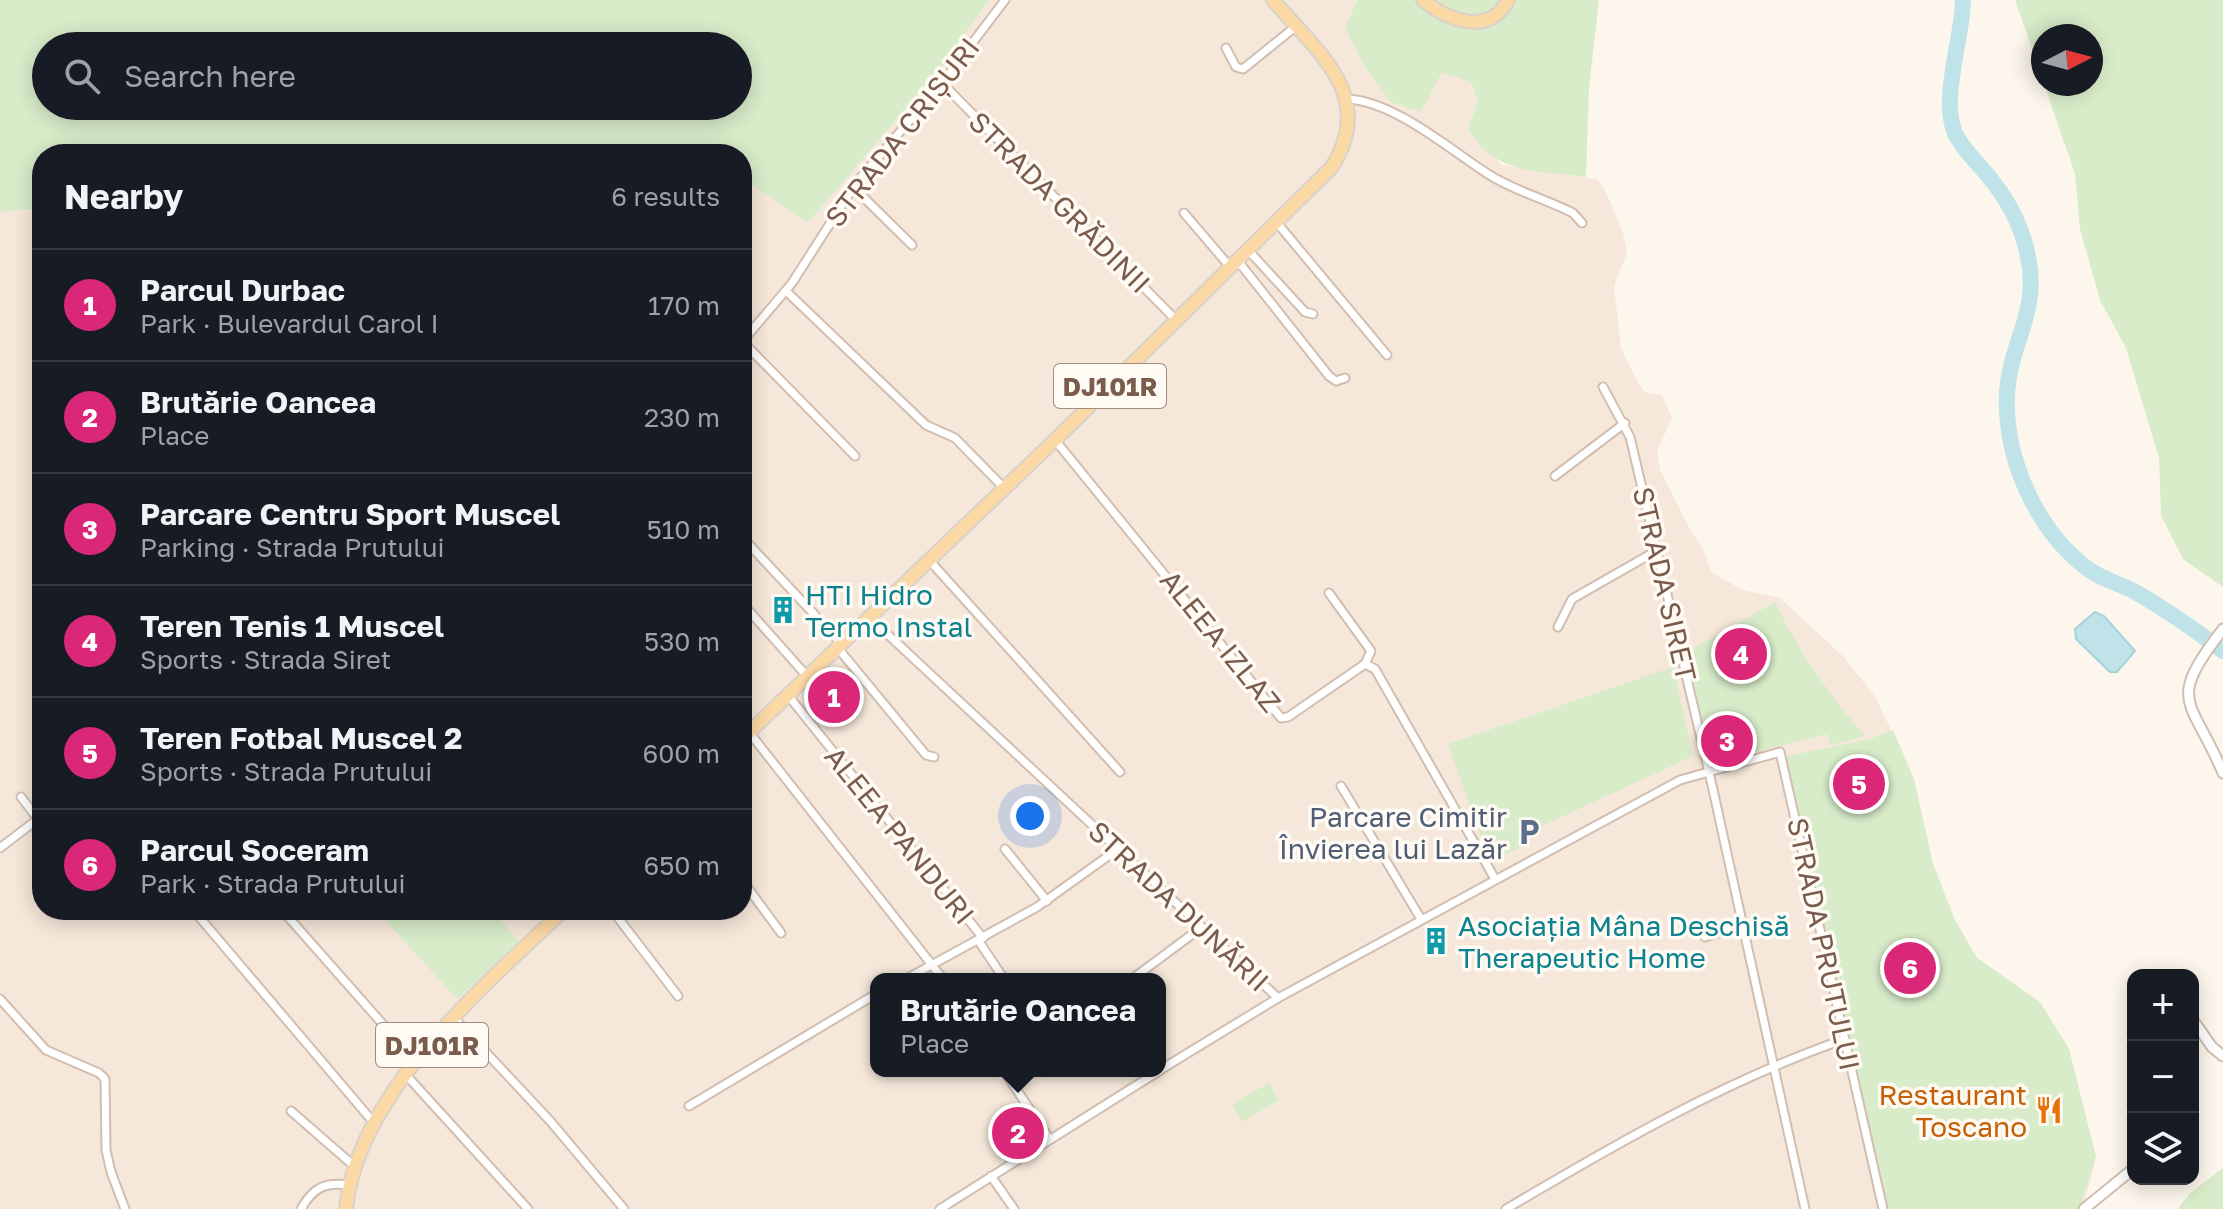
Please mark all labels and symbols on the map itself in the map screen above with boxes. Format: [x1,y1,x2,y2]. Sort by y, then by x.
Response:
north arrow [2031,24,2103,96]
street label: STRADA CRIȘURI [818,31,986,233]
street label: STRADA GRĂDINII [963,105,1157,299]
road number: DJ101R [1054,364,1166,408]
street label: STRADA SIRET [1627,484,1703,684]
street label: ALEEA IZLAZ [1154,564,1288,718]
place label: HTI Hidro Termo Instal [805,578,972,643]
building icon: HTI Hidro Termo Instal [768,595,798,625]
pin: 4 [1715,624,1767,684]
pin: 1 [808,667,860,727]
pin: 3 [1701,711,1753,771]
street label: ALEEA PANDURI [818,740,982,930]
pin: 5 [1833,754,1885,814]
your location [1010,796,1050,836]
place label: Parcare Cimitir Învierea lui Lazăr [1278,800,1507,865]
street label: STRADA DUNĂRII [1082,814,1276,998]
street label: STRADA PRUTULUI [1781,815,1867,1073]
parking icon: Parcare Cimitir Învierea lui Lazăr [1514,817,1544,847]
place label: Asociația Mâna Deschisă Therapeutic Home [1458,909,1790,974]
building icon: Asociația Mâna Deschisă Therapeutic Home [1421,926,1451,956]
pin: 6 [1884,938,1936,998]
road number: DJ101R [376,1023,488,1067]
place label: Restaurant Toscano [1879,1078,2027,1143]
restaurant icon: Restaurant Toscano [2034,1095,2064,1125]
pin: 2 [992,1103,1044,1163]

